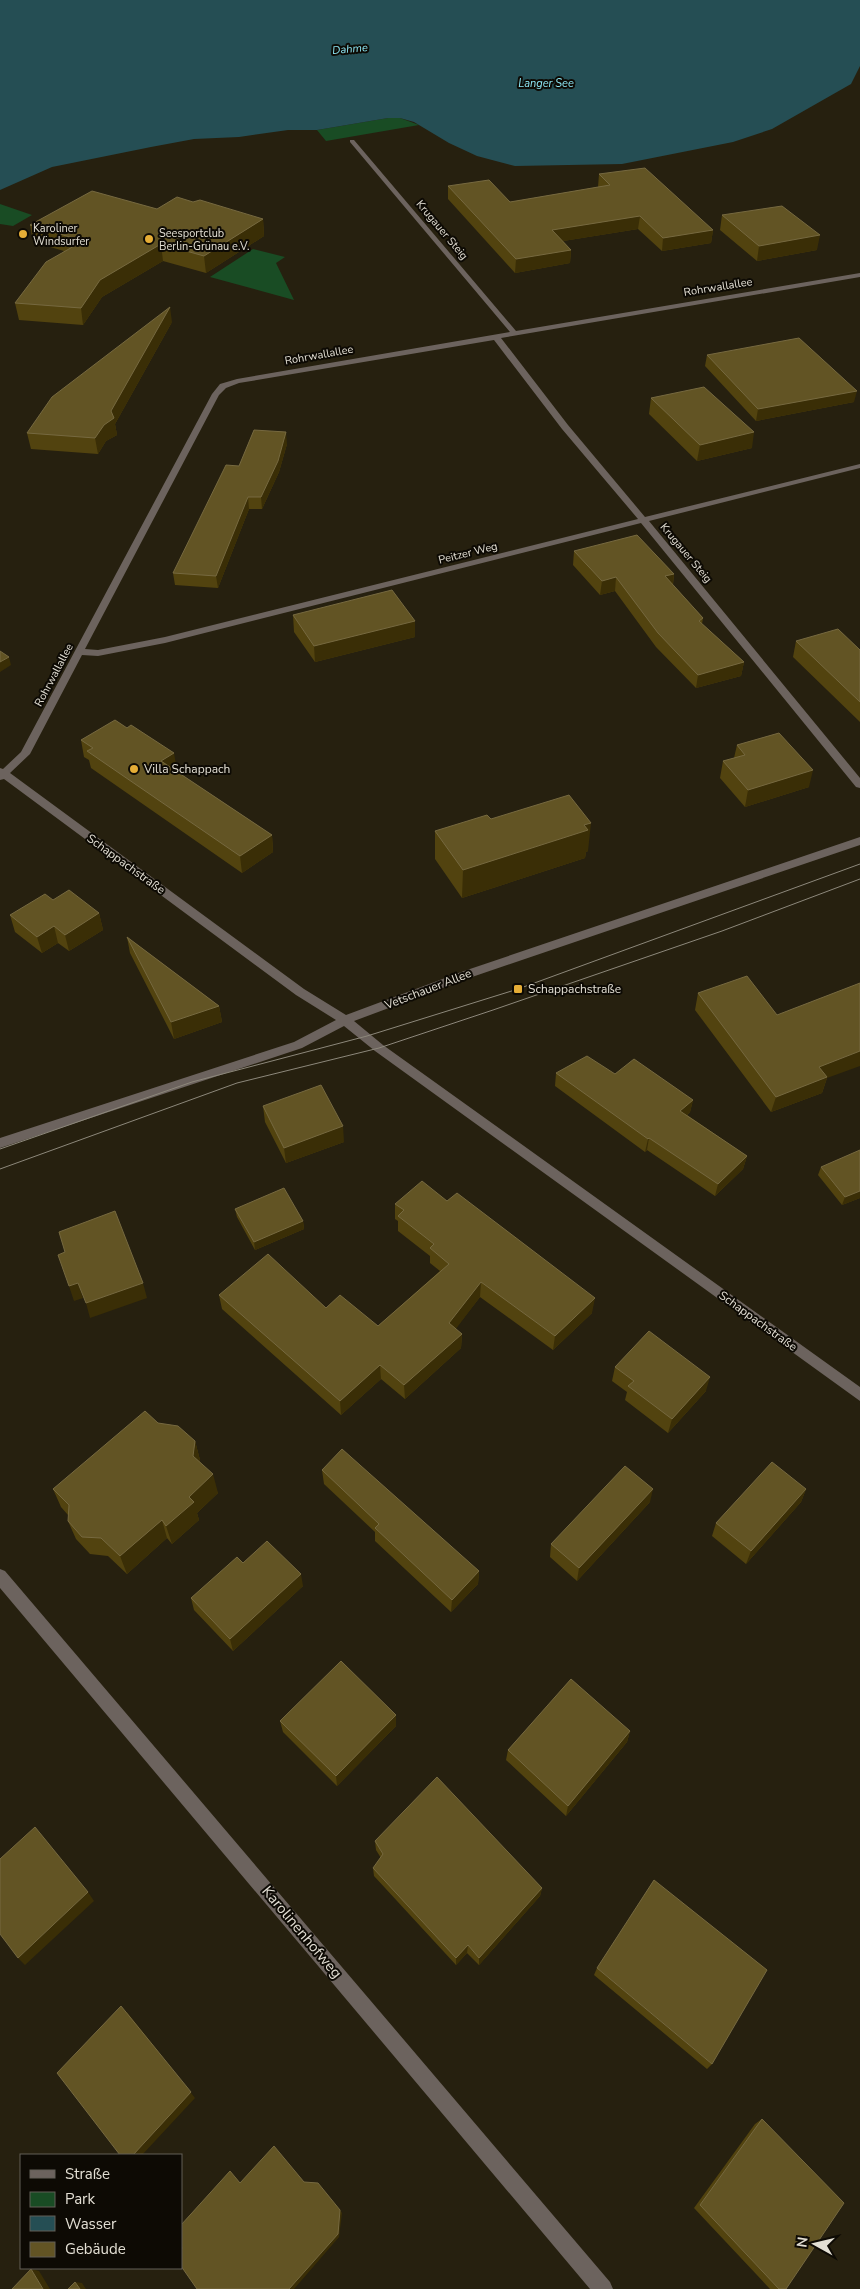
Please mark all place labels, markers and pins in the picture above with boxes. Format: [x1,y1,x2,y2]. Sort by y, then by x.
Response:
place label: Karoliner Windsurfer [33,221,89,249]
place label: Seesportclub Berlin-Grünau e.V. [159,226,249,254]
marker: Karoliner Windsurfer [17,228,29,240]
marker: Seesportclub Berlin-Grünau e.V. [143,233,155,245]
place label: Villa Schappach [143,761,230,777]
marker: Villa Schappach [128,763,140,775]
place label: Schappachstraße [528,981,621,997]
marker: Schappachstraße [512,983,524,995]

